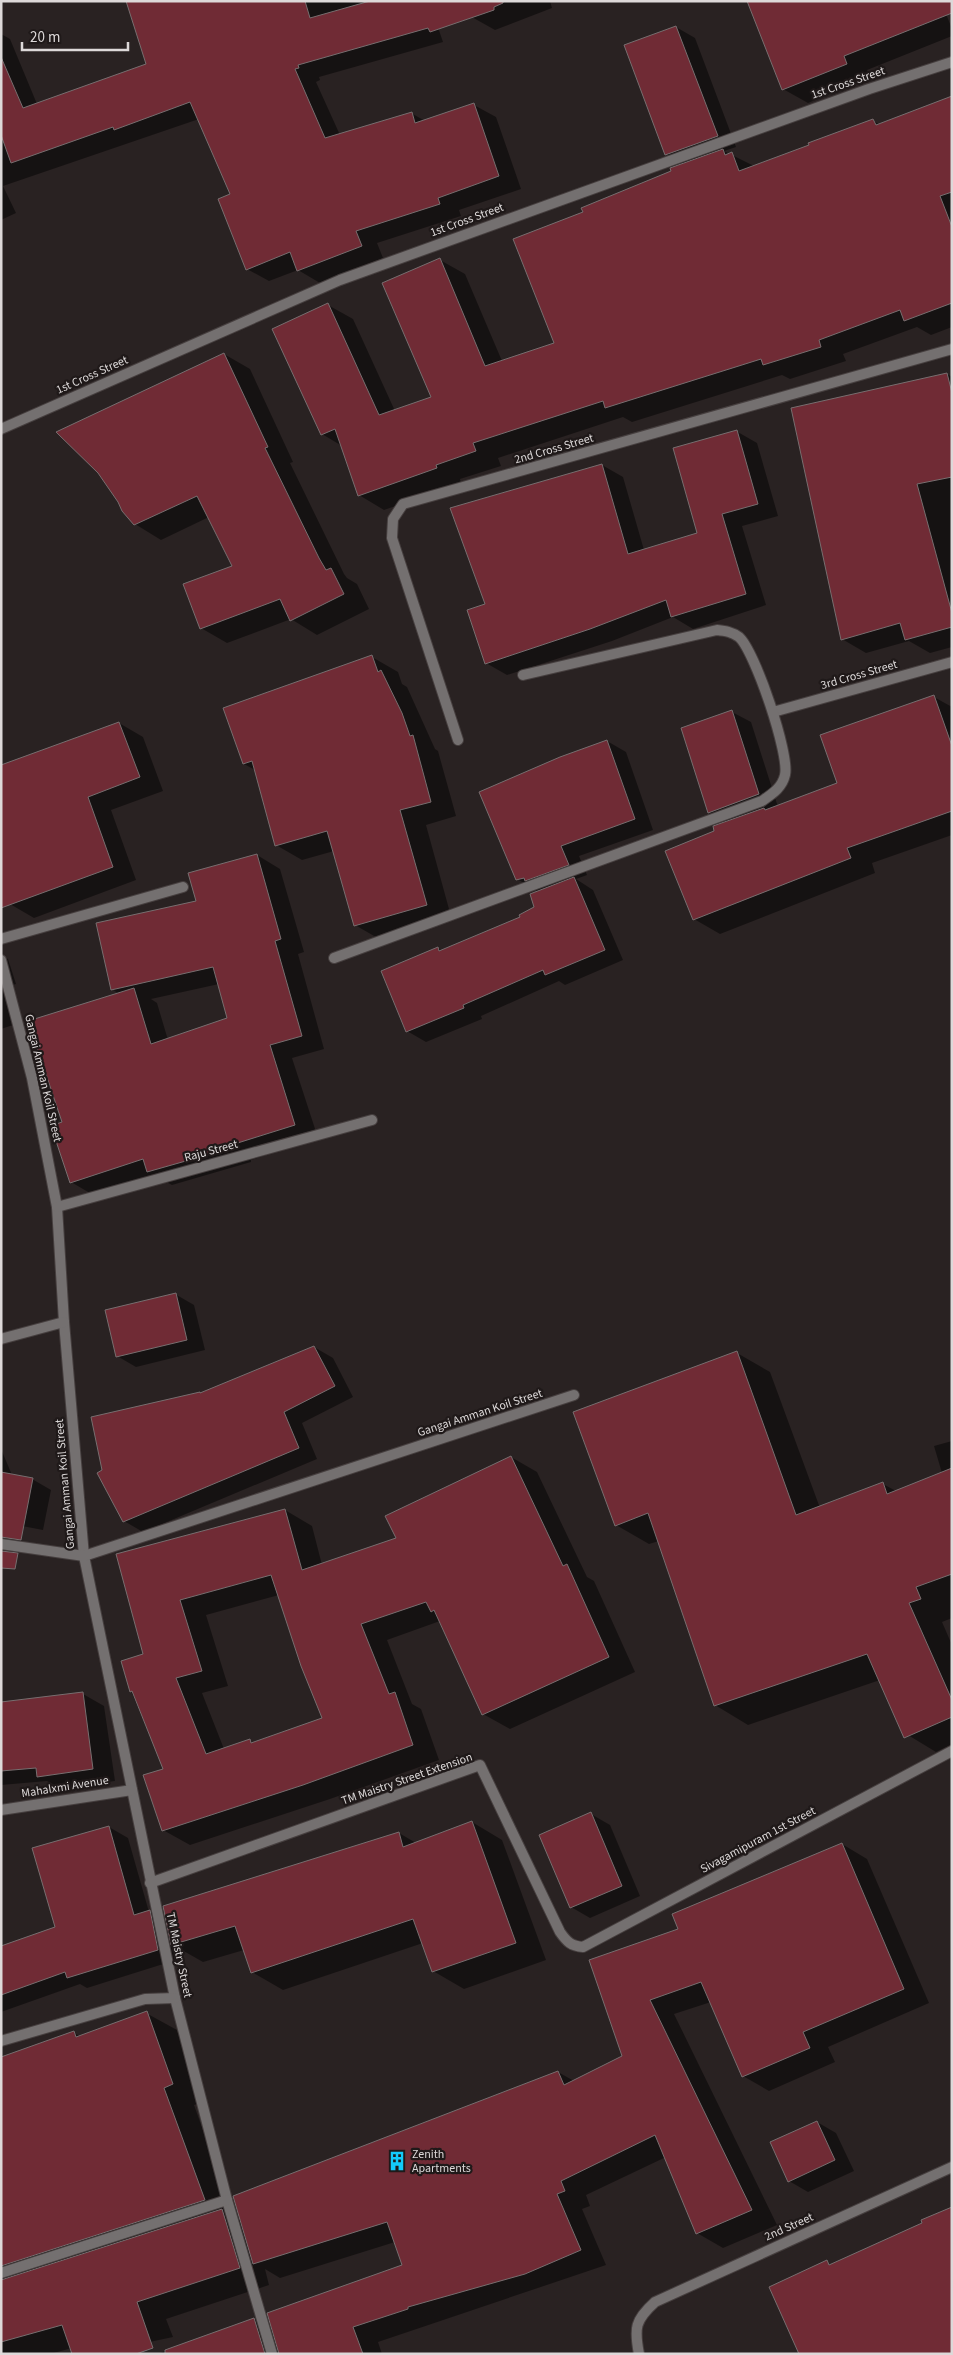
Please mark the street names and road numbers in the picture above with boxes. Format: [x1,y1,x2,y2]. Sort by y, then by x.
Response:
street label: 1st Cross Street [809,62,887,104]
street label: 1st Cross Street [428,199,506,241]
street label: 1st Cross Street [53,352,131,398]
street label: 2nd Cross Street [512,430,596,468]
street label: 3rd Cross Street [819,656,899,694]
street label: Gangai Amman Koil Street [20,1012,66,1144]
street label: Raju Street [182,1136,240,1166]
street label: Gangai Amman Koil Street [415,1385,545,1441]
street label: Gangai Amman Koil Street [51,1418,79,1550]
street label: TM Maistry Street Extension [339,1749,475,1809]
street label: Mahalxmi Avenue [20,1772,110,1802]
street label: Sivagamipuram 1st Street [697,1802,819,1878]
street label: TM Maistry Street [162,1911,196,1999]
street label: 2nd Street [762,2209,816,2245]

